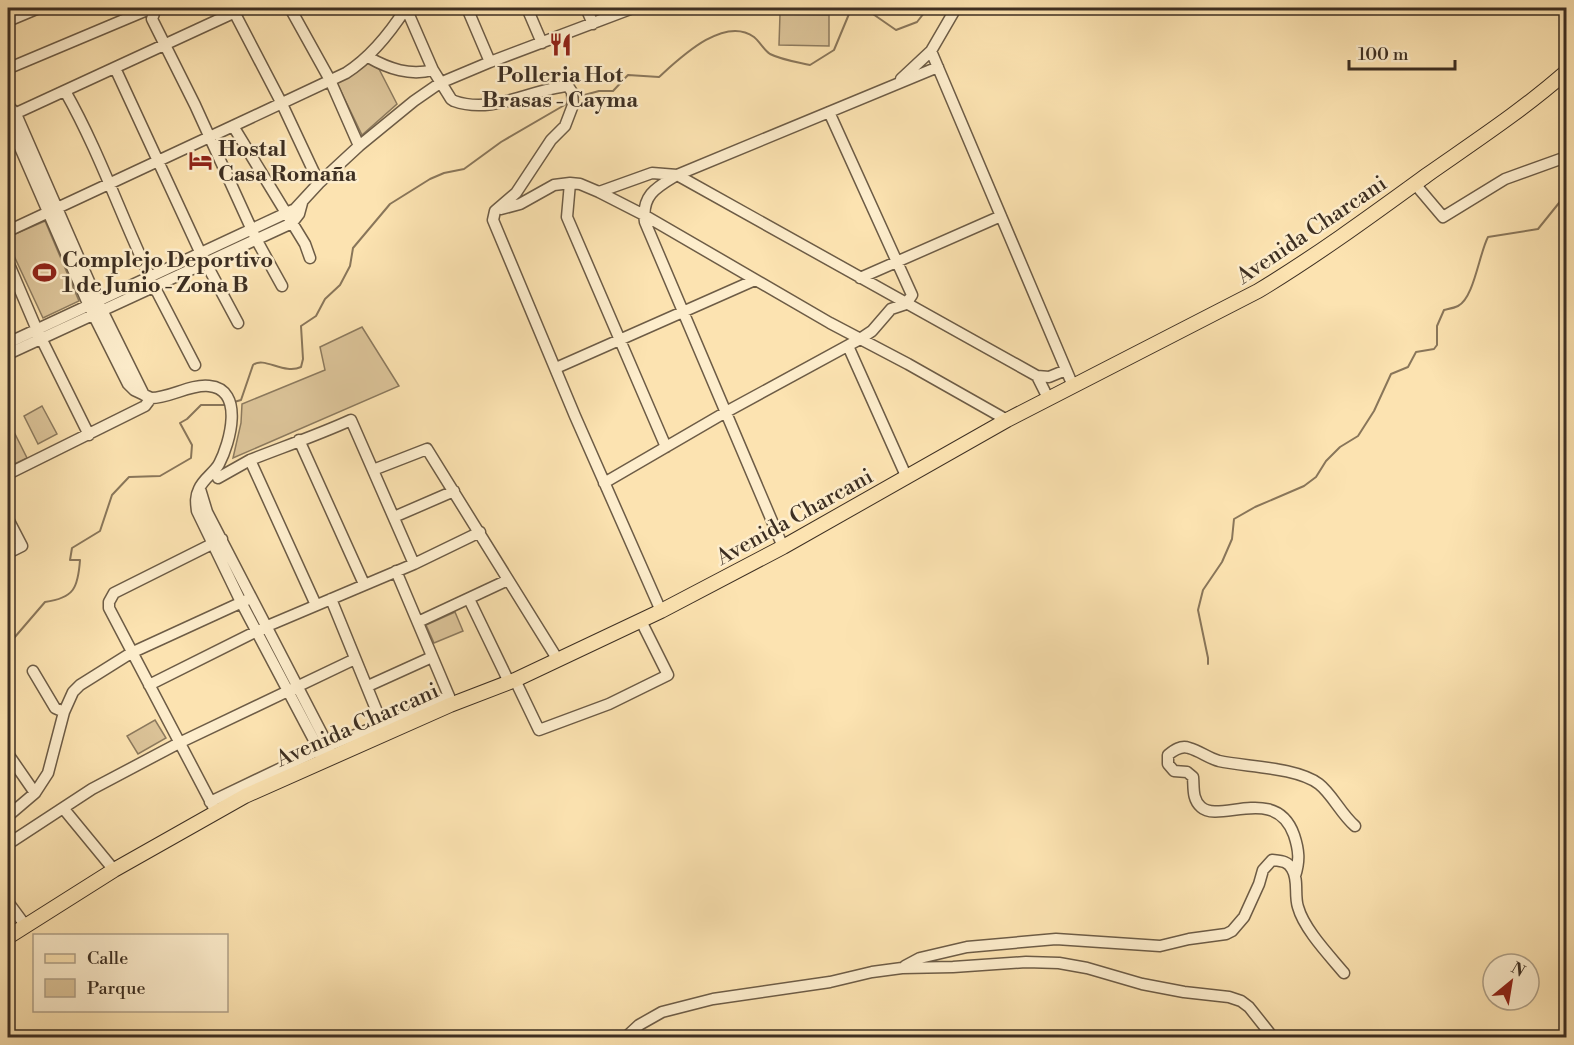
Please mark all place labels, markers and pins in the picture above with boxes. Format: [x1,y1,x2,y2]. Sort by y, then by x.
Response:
restaurant icon: Polleria Hot Brasas - Cayma [547,32,573,58]
place label: Polleria Hot Brasas - Cayma [482,62,639,114]
place label: Hostal Casa Romaña [218,136,358,188]
hotel icon: Hostal Casa Romaña [187,148,213,174]
place label: Complejo Deportivo 1 de Junio - Zona B [62,247,273,299]
sports icon: Complejo Deportivo 1 de Junio - Zona B [31,259,57,285]

